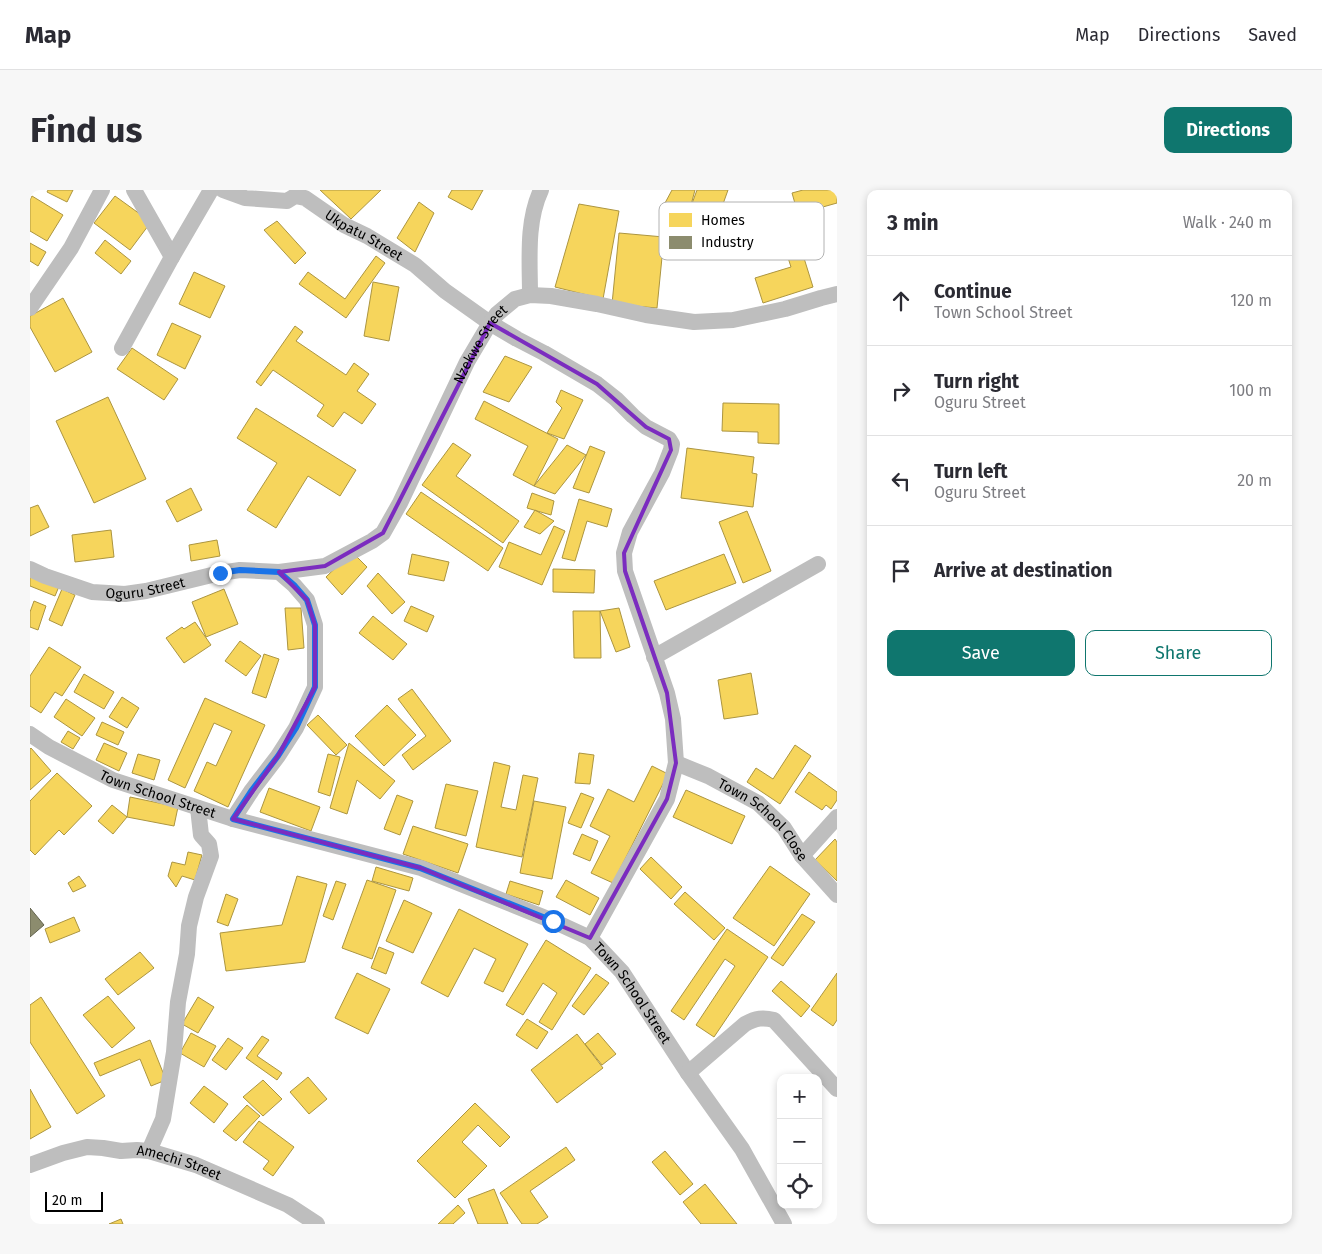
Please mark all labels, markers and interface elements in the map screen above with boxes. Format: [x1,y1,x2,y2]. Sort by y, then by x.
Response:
text: Map [25,21,71,49]
text: Map [1075,24,1110,46]
text: Directions [1138,24,1220,46]
text: Saved [1248,24,1297,46]
button: Directions [1164,107,1292,153]
text: Find us [30,109,142,151]
legend [659,202,824,260]
street label: Ukpatu Street [322,206,407,265]
text: 3 min [887,210,939,236]
text: Homes [701,212,745,229]
text: Walk · 240 m [1183,213,1272,232]
text: Industry [701,234,754,251]
text: Continue [934,280,1012,303]
icon: ahead [887,287,915,315]
text: 120 m [1230,291,1272,310]
street label: Nzekwe Street [450,300,511,386]
text: Town School Street [934,303,1073,322]
text: Turn right [934,370,1019,393]
icon: right [887,377,915,405]
text: 100 m [1229,381,1272,400]
text: Oguru Street [934,393,1026,412]
text: Turn left [934,460,1008,483]
icon: left [887,467,915,495]
text: 20 m [1237,471,1272,490]
text: Oguru Street [934,483,1026,502]
icon: arrive [887,557,915,585]
text: Arrive at destination [934,559,1113,582]
route end [209,562,232,585]
street label: Oguru Street [105,573,187,603]
button: Save [887,630,1075,676]
button: Share [1085,630,1272,676]
street label: Town School Street [97,766,219,822]
street label: Town School Close [715,775,811,865]
route start [542,910,565,933]
street label: Town School Street [590,939,675,1047]
map controls [777,1074,822,1209]
button: + [777,1074,822,1119]
button: − [777,1119,822,1164]
street label: Amechi Street [136,1142,225,1184]
button: locate [777,1164,822,1209]
scale bar [45,1189,102,1212]
text: 20 m [52,1192,82,1209]

